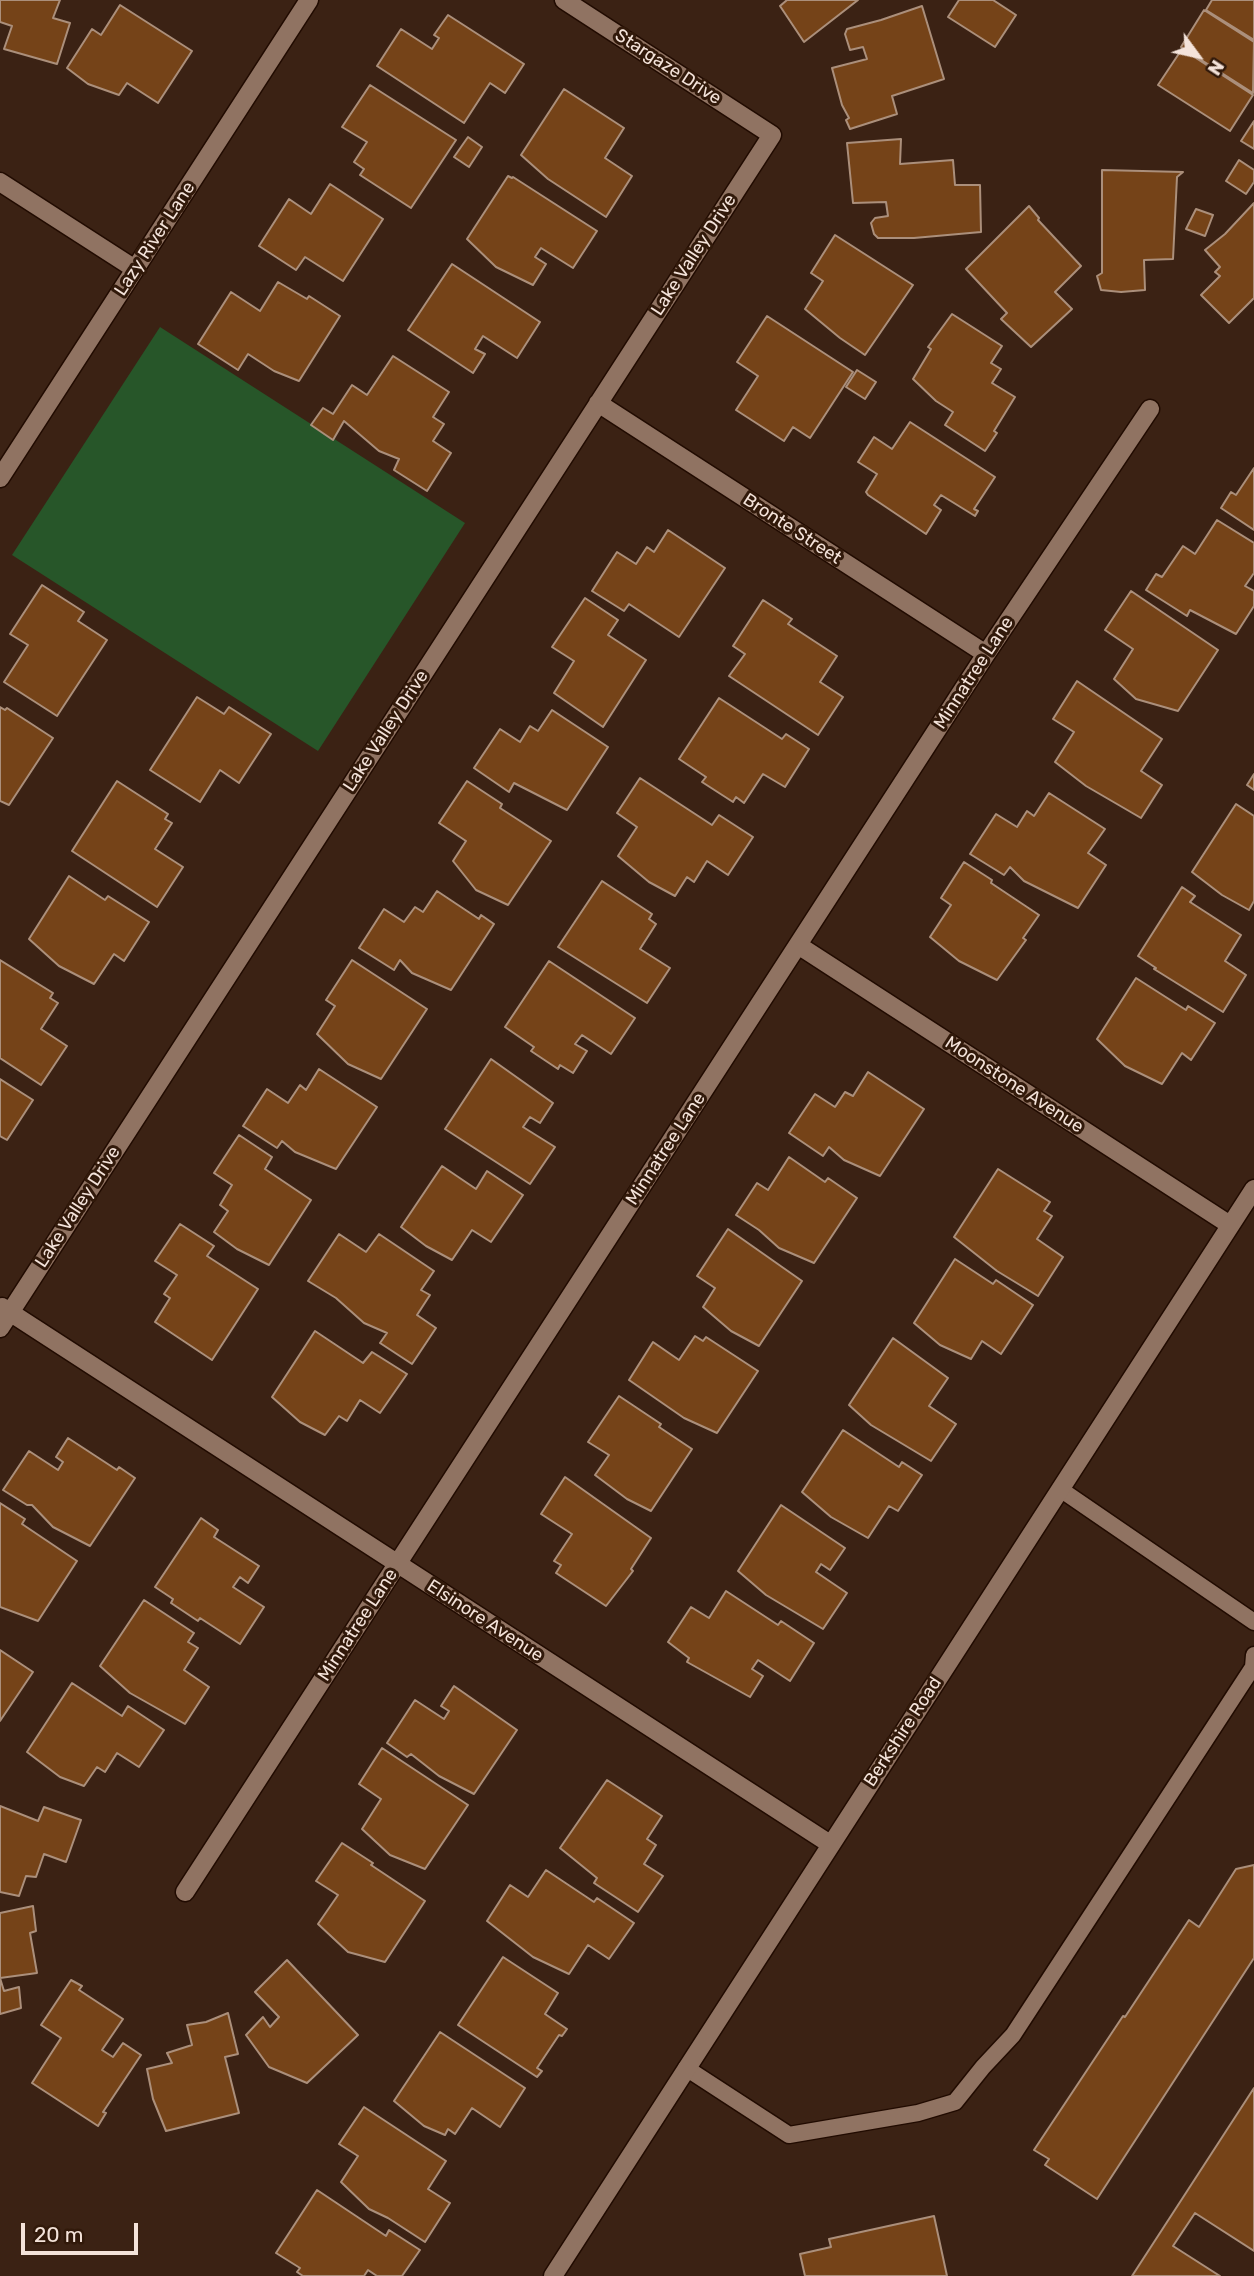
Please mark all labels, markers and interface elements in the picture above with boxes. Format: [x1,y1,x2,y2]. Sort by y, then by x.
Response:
north arrow [1163,21,1233,91]
street label: Stargaze Drive [611,25,725,109]
text: N [1203,56,1229,80]
street label: Lazy River Lane [110,178,200,300]
street label: Lake Valley Drive [647,190,741,320]
street label: Bronte Street [739,489,845,569]
street label: Minnatree Lane [930,613,1018,733]
street label: Lake Valley Drive [339,666,433,796]
street label: Moonstone Avenue [941,1032,1087,1138]
street label: Minnatree Lane [622,1089,710,1209]
street label: Lake Valley Drive [31,1142,125,1272]
street label: Minnatree Lane [314,1565,402,1685]
street label: Elsinore Avenue [423,1575,547,1667]
street label: Berkshire Road [860,1673,946,1791]
scale bar [24,2210,142,2254]
text: 20 m [34,2222,83,2247]

